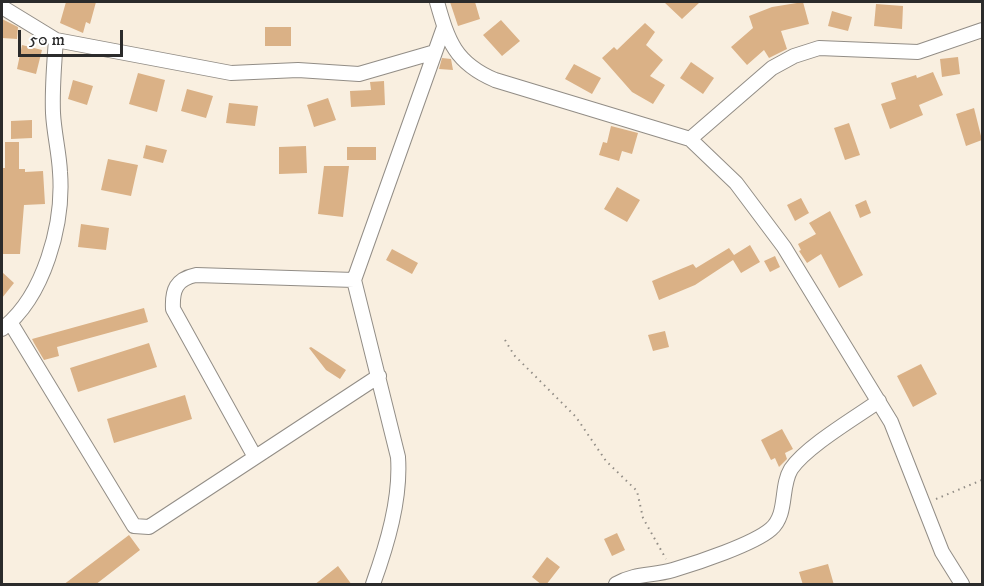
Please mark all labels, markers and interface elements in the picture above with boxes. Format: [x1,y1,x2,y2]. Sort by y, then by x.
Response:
scale bar [21,18,126,56]
text: 50 m [29,29,65,51]

